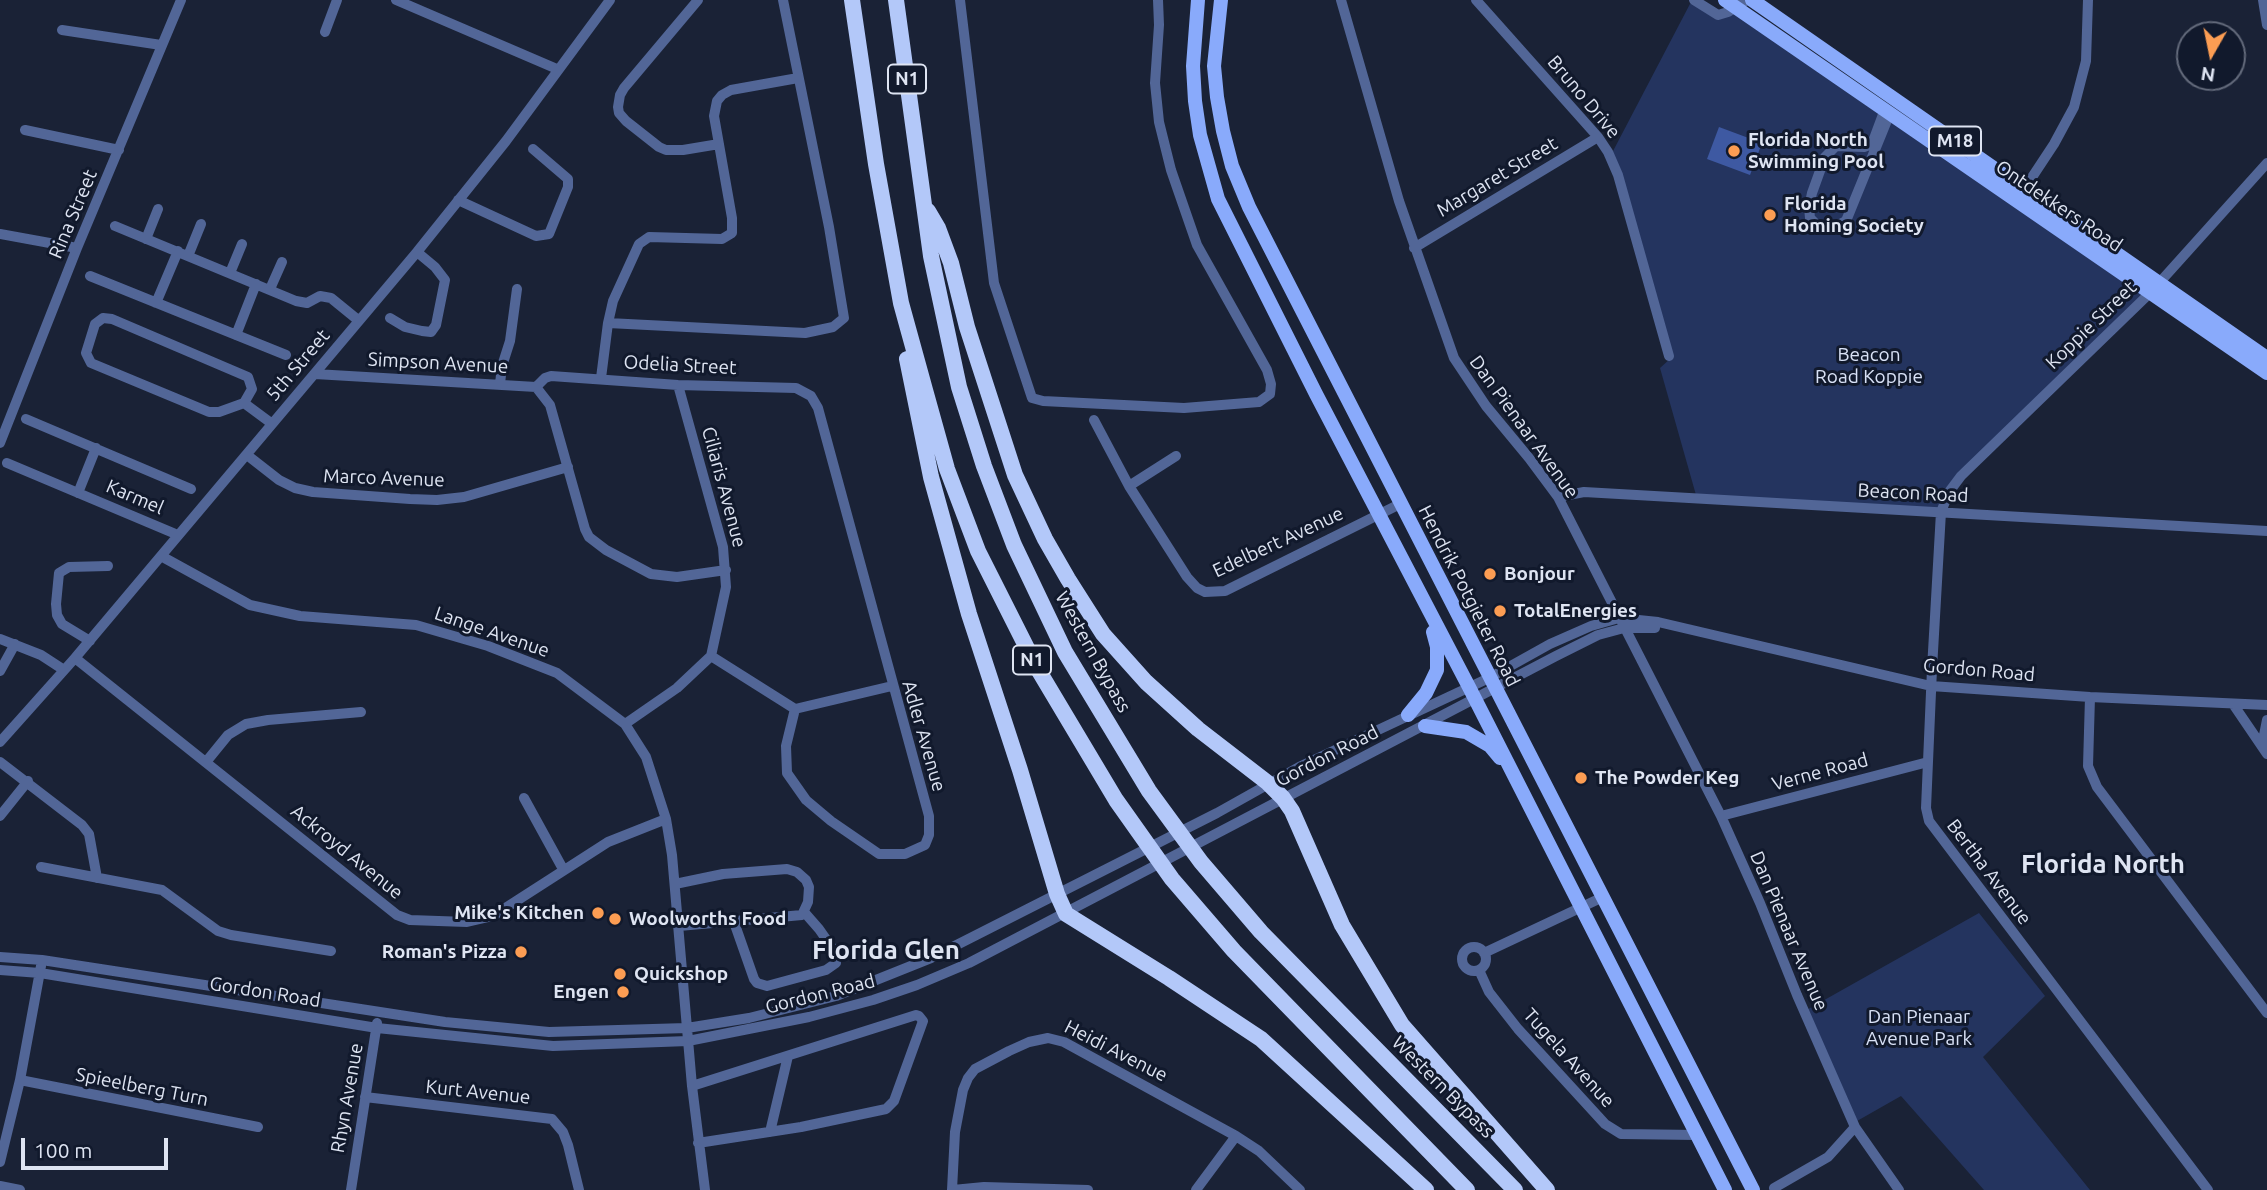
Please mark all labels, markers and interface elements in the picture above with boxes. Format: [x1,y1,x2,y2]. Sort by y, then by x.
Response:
north arrow [2176,21,2246,91]
street label: Bruno Drive [1543,51,1625,143]
text: N [2199,63,2217,87]
road number: N1 [888,64,926,94]
road number: M18 [1929,126,1981,156]
place label: Florida North Swimming Pool [1748,129,1884,173]
street label: Margaret Street [1433,132,1561,222]
marker: Florida North Swimming Pool [1726,143,1742,159]
street label: Ontdekkers Road [1991,155,2127,257]
street label: Rina Street [44,166,102,262]
place label: Florida Homing Society [1784,193,1924,237]
marker: Florida Homing Society [1762,207,1778,223]
street label: Koppie Street [2041,276,2141,374]
street label: 5th Street [261,325,335,405]
park label: Beacon Road Koppie [1815,344,1923,388]
street label: Simpson Avenue [367,348,509,378]
street label: Odelia Street [623,351,737,379]
street label: Dan Pienaar Avenue [1465,351,1583,503]
street label: Ciliaris Avenue [697,424,751,550]
street label: Marco Avenue [323,464,445,492]
street label: Karmel [103,475,167,519]
street label: Beacon Road [1857,479,1969,507]
street label: Edelbert Avenue [1209,502,1347,582]
street label: Hendrik Potgieter Road [1413,502,1525,690]
place label: Bonjour [1504,563,1575,585]
marker: Bonjour [1482,566,1498,582]
street label: Western Bypass [1050,587,1136,717]
place label: TotalEnergies [1514,600,1637,622]
street label: Lange Avenue [432,602,552,662]
marker: TotalEnergies [1492,603,1508,619]
road number: N1 [1013,646,1051,674]
street label: Gordon Road [1922,654,2036,686]
street label: Adler Avenue [897,678,951,794]
street label: Gordon Road [1272,720,1382,792]
street label: Verne Road [1769,748,1871,796]
place label: The Powder Keg [1595,767,1739,789]
marker: The Powder Keg [1573,770,1589,786]
street label: Ackroyd Avenue [286,800,408,904]
street label: Bertha Avenue [1942,815,2036,929]
street label: Dan Pienaar Avenue [1745,848,1833,1014]
district label: Florida North [2021,848,2185,880]
place label: Mike's Kitchen [454,902,584,924]
marker: Mike's Kitchen [590,905,606,921]
place label: Woolworths Food [629,908,786,930]
marker: Woolworths Food [607,911,623,927]
district label: Florida Glen [812,934,960,966]
place label: Roman's Pizza [382,941,507,963]
marker: Roman's Pizza [513,944,529,960]
place label: Quickshop [634,963,728,985]
marker: Quickshop [612,966,628,982]
street label: Gordon Road [763,969,877,1019]
street label: Gordon Road [208,972,322,1012]
place label: Engen [553,981,609,1003]
marker: Engen [615,984,631,1000]
street label: Tugela Avenue [1519,1004,1619,1112]
park label: Dan Pienaar Avenue Park [1866,1006,1972,1050]
street label: Heidi Avenue [1061,1015,1171,1087]
street label: Western Bypass [1387,1031,1499,1143]
street label: Rhyn Avenue [326,1041,368,1155]
street label: Spieelberg Turn [74,1063,210,1111]
street label: Kurt Avenue [424,1075,532,1109]
scale bar [24,1124,172,1168]
text: 100 m [34,1138,92,1162]

